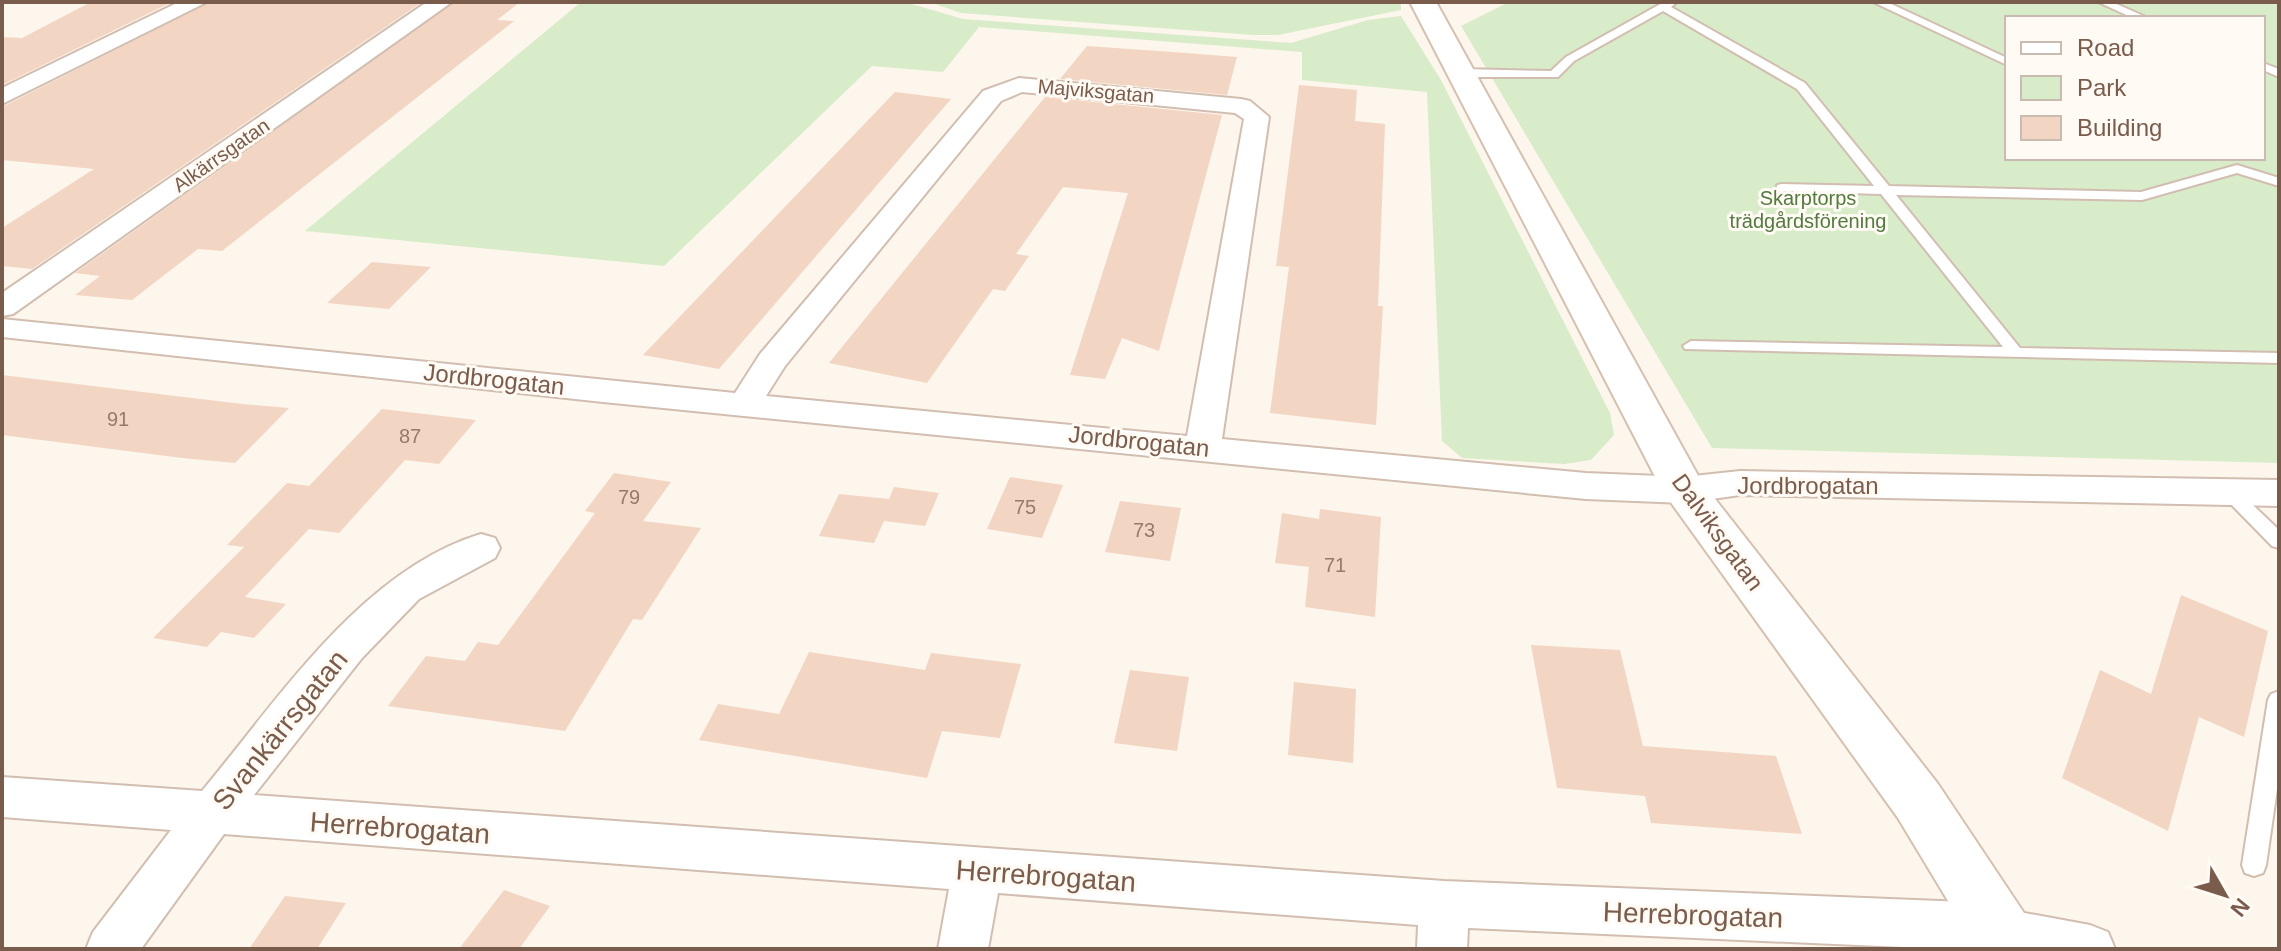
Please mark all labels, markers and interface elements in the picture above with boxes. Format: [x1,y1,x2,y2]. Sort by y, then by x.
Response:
legend [2005,16,2265,160]
text: Road [2077,34,2134,61]
text: Park [2077,74,2127,101]
street label: Majviksgatan [1037,75,1155,107]
street label: Alkärrsgatan [169,114,273,196]
text: Building [2077,114,2162,141]
park label: Skarptorps trädgårdsförening [1730,187,1886,232]
street label: Jordbrogatan [422,358,566,400]
house number: 91 [107,408,129,430]
street label: Jordbrogatan [1067,420,1211,462]
house number: 87 [399,425,421,447]
street label: Dalviksgatan [1667,468,1769,596]
street label: Jordbrogatan [1737,472,1879,499]
house number: 79 [618,486,640,508]
house number: 75 [1014,496,1036,518]
house number: 73 [1133,519,1155,541]
house number: 71 [1324,554,1346,576]
street label: Svankärrsgatan [206,644,354,816]
street label: Herrebrogatan [309,806,491,850]
street label: Herrebrogatan [955,854,1137,898]
north arrow [2185,855,2265,935]
text: N [2225,893,2255,921]
street label: Herrebrogatan [1602,896,1784,934]

